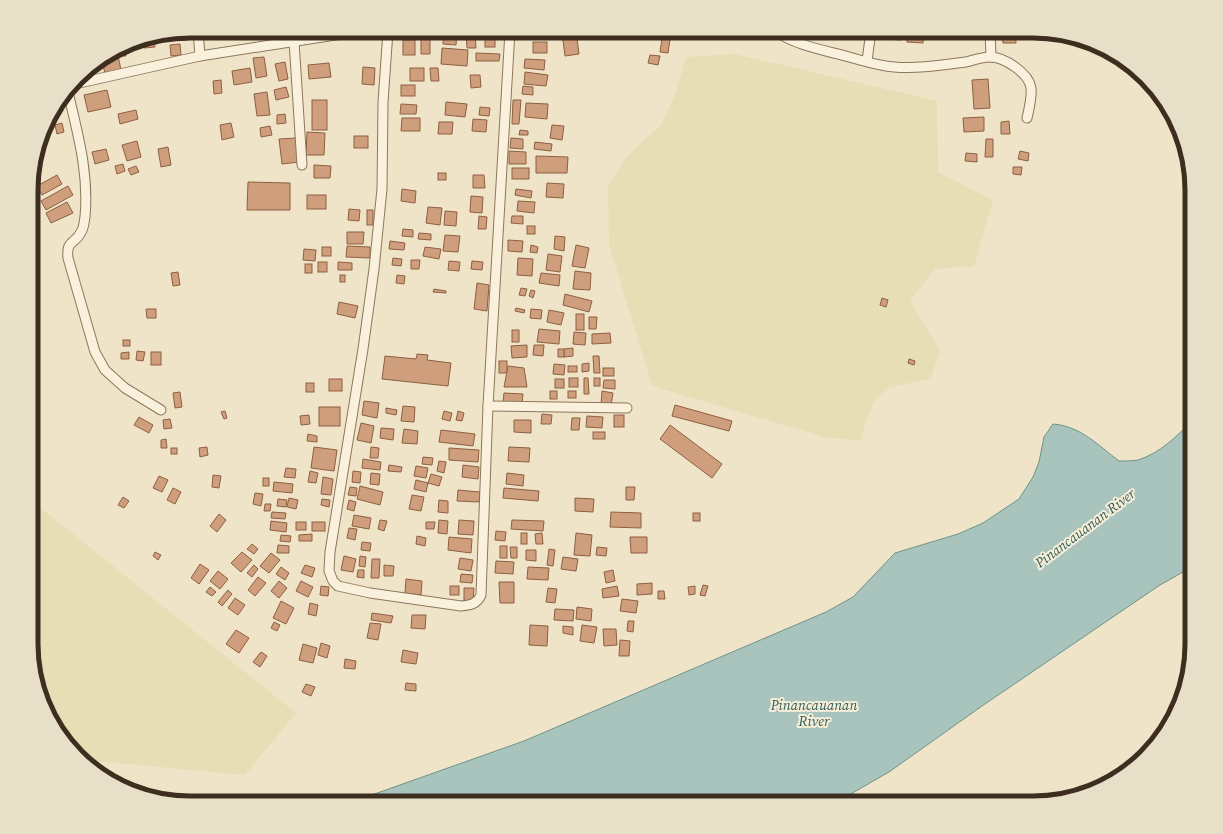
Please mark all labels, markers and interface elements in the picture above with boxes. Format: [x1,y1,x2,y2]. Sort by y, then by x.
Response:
water label: Pinancauanan River [1030,483,1140,573]
water label: Pinancauanan River [770,695,857,731]

